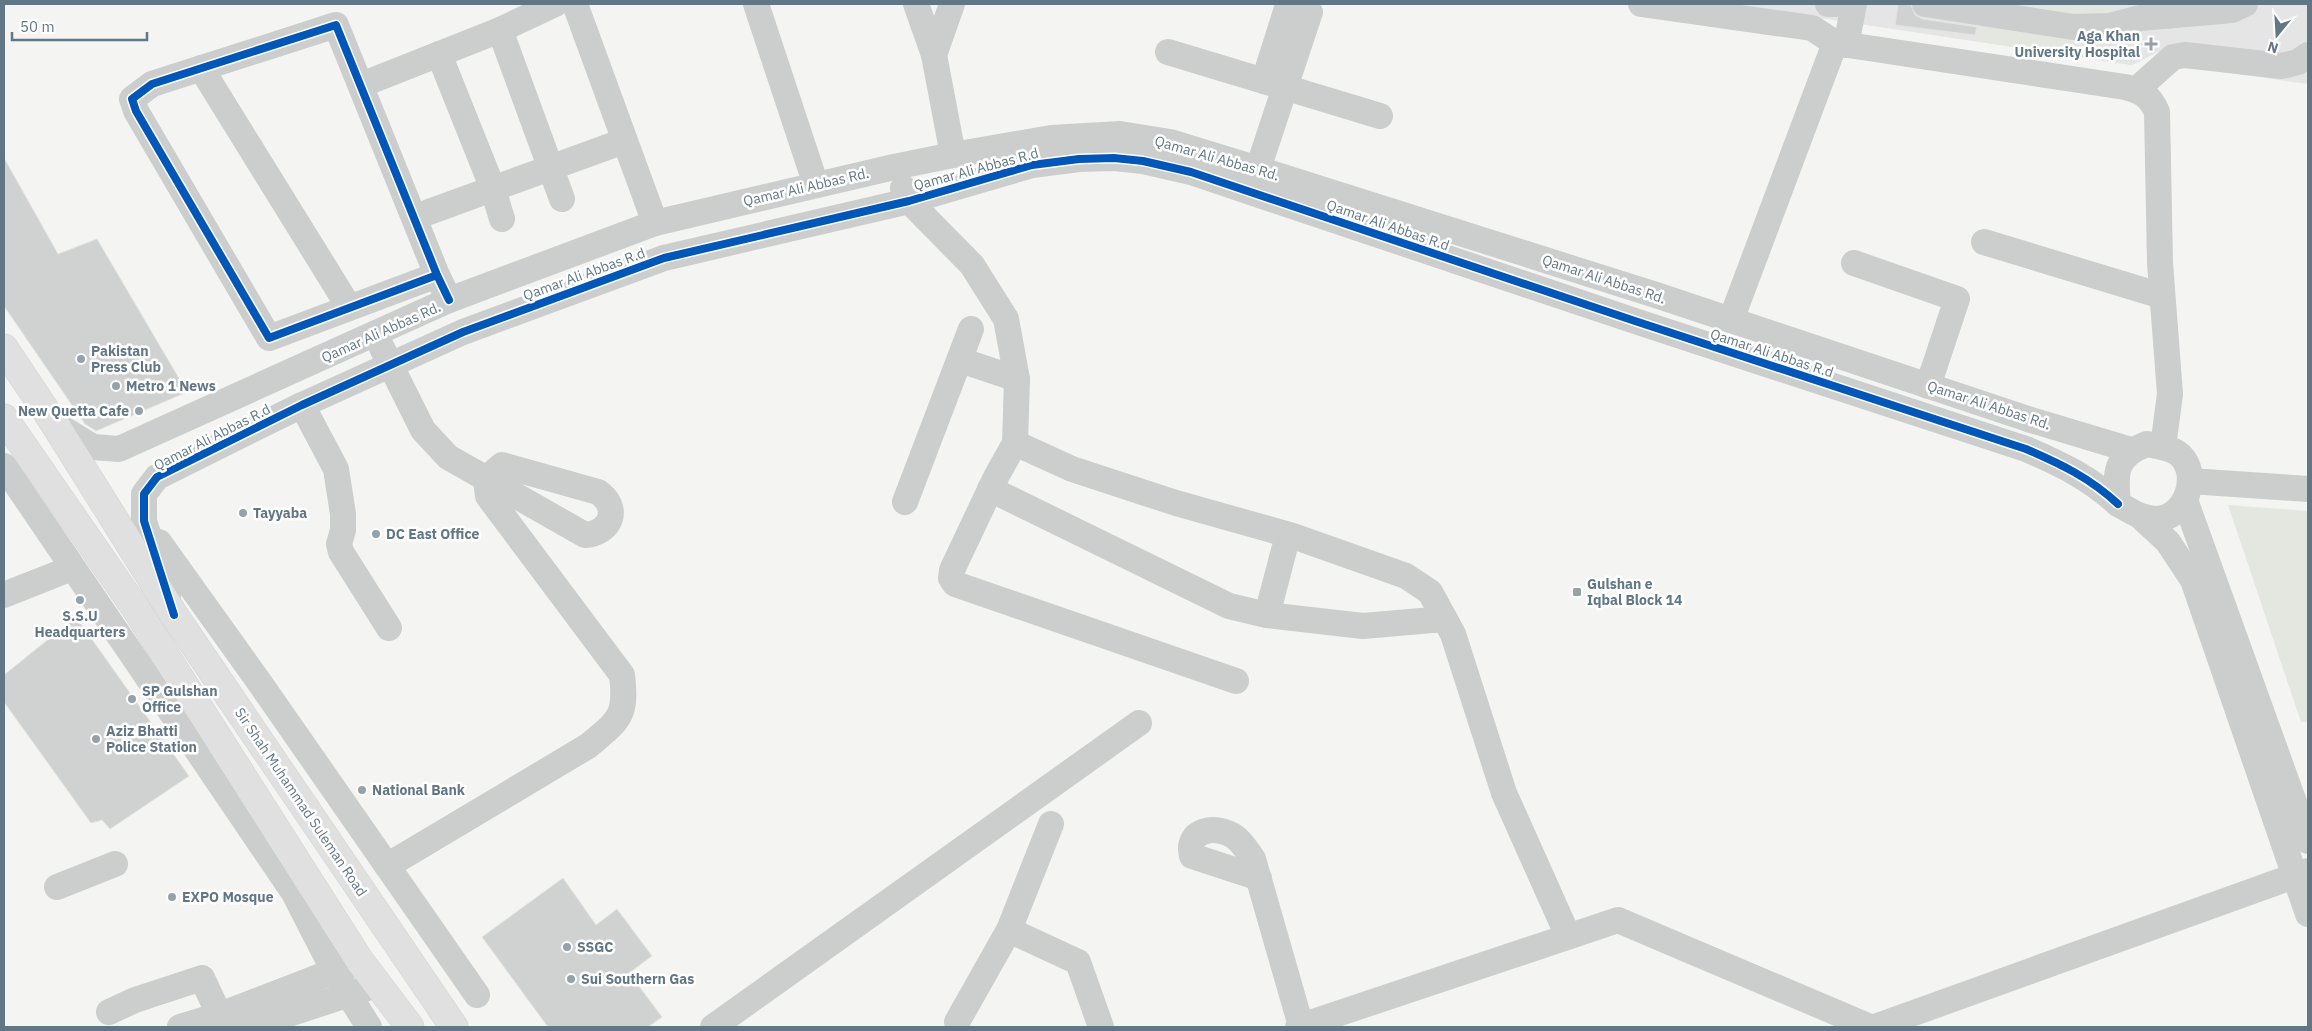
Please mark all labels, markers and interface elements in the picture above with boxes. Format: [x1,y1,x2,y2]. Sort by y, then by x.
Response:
scale bar [12,10,148,42]
north arrow [2252,10,2302,60]
text: 50 m [20,17,55,36]
place label: Aga Khan University Hospital [2015,27,2140,61]
marker: Aga Khan University Hospital [2144,37,2158,51]
text: N [2265,37,2281,57]
street label: Qamar Ali Abbas Rd. [1153,132,1281,184]
street label: Qamar Ali Abbas R.d [912,144,1040,194]
street label: Qamar Ali Abbas Rd. [741,164,871,210]
street label: Qamar Ali Abbas R.d [1324,196,1452,254]
street label: Qamar Ali Abbas R.d [521,244,647,304]
street label: Qamar Ali Abbas Rd. [1540,251,1668,307]
street label: Qamar Ali Abbas Rd. [319,298,443,366]
street label: Qamar Ali Abbas R.d [1708,325,1836,381]
place label: Pakistan Press Club [91,342,161,376]
marker: Pakistan Press Club [75,353,87,365]
place label: Metro 1 News [126,377,216,395]
street label: Qamar Ali Abbas Rd. [1925,377,2053,433]
marker: Metro 1 News [110,380,122,392]
street label: Qamar Ali Abbas R.d [151,400,273,474]
place label: New Quetta Cafe [18,402,129,420]
marker: New Quetta Cafe [133,405,145,417]
place label: Tayyaba [253,504,307,522]
marker: Tayyaba [237,507,249,519]
place label: DC East Office [386,525,480,543]
marker: DC East Office [370,528,382,540]
place label: Gulshan e Iqbal Block 14 [1587,575,1682,609]
marker: Gulshan e Iqbal Block 14 [1571,586,1583,598]
marker: S.S.U Headquarters [74,594,86,606]
place label: S.S.U Headquarters [35,607,125,641]
place label: SP Gulshan Office [142,682,218,716]
marker: SP Gulshan Office [126,693,138,705]
street label: Sir Shah Muhammad Suleman Road [231,704,371,900]
place label: Aziz Bhatti Police Station [106,722,197,756]
marker: Aziz Bhatti Police Station [90,733,102,745]
place label: National Bank [372,781,466,799]
marker: National Bank [356,784,368,796]
place label: EXPO Mosque [182,888,274,906]
marker: EXPO Mosque [166,891,178,903]
place label: SSGC [577,938,613,956]
marker: SSGC [561,941,573,953]
place label: Sui Southern Gas [581,970,694,988]
marker: Sui Southern Gas [565,973,577,985]

